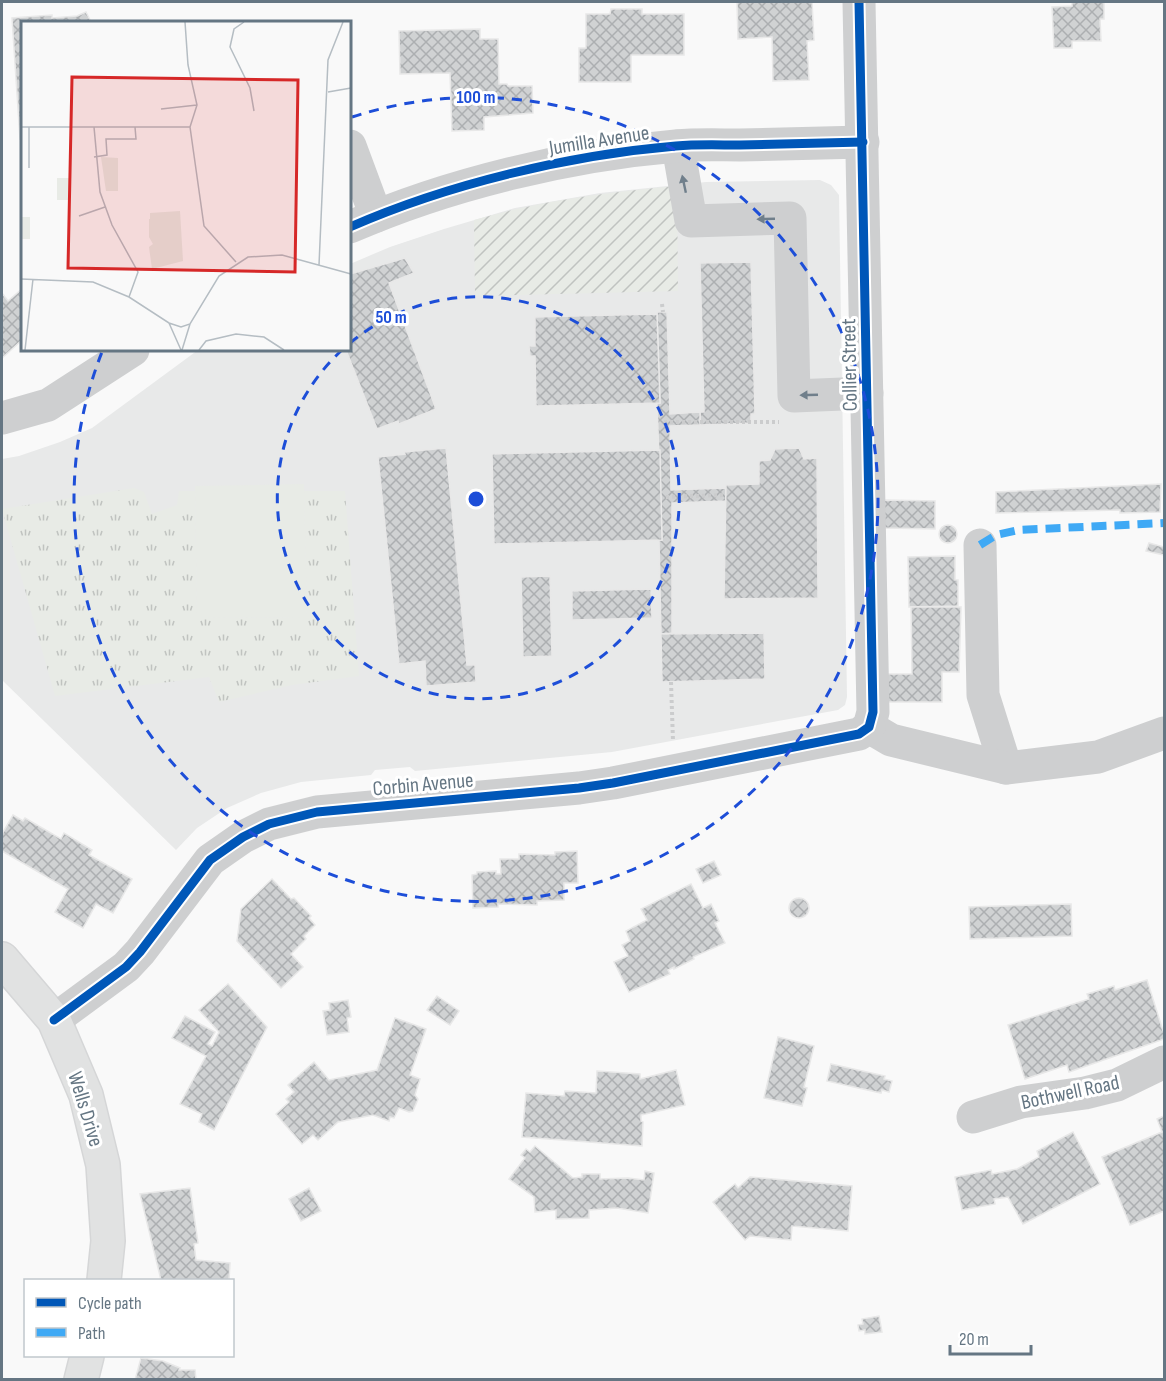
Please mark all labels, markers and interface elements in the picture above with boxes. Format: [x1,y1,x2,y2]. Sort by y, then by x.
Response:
inset map [21,21,351,351]
text: 100 m [457,87,496,108]
street label: Jumilla Avenue [546,120,651,161]
one-way arrow [678,174,688,193]
one-way arrow [757,214,776,223]
text: 50 m [375,307,407,328]
street label: Collier Street [836,318,863,412]
one-way arrow [799,390,818,400]
centre of rings [466,489,486,509]
street label: Corbin Avenue [372,768,474,801]
street label: Wells Drive [62,1069,109,1150]
street label: Bothwell Road [1019,1070,1121,1115]
legend [24,1279,234,1357]
text: Cycle path [78,1293,142,1314]
scale bar [950,1318,1031,1356]
text: Path [78,1323,106,1344]
text: 20 m [959,1329,989,1350]

